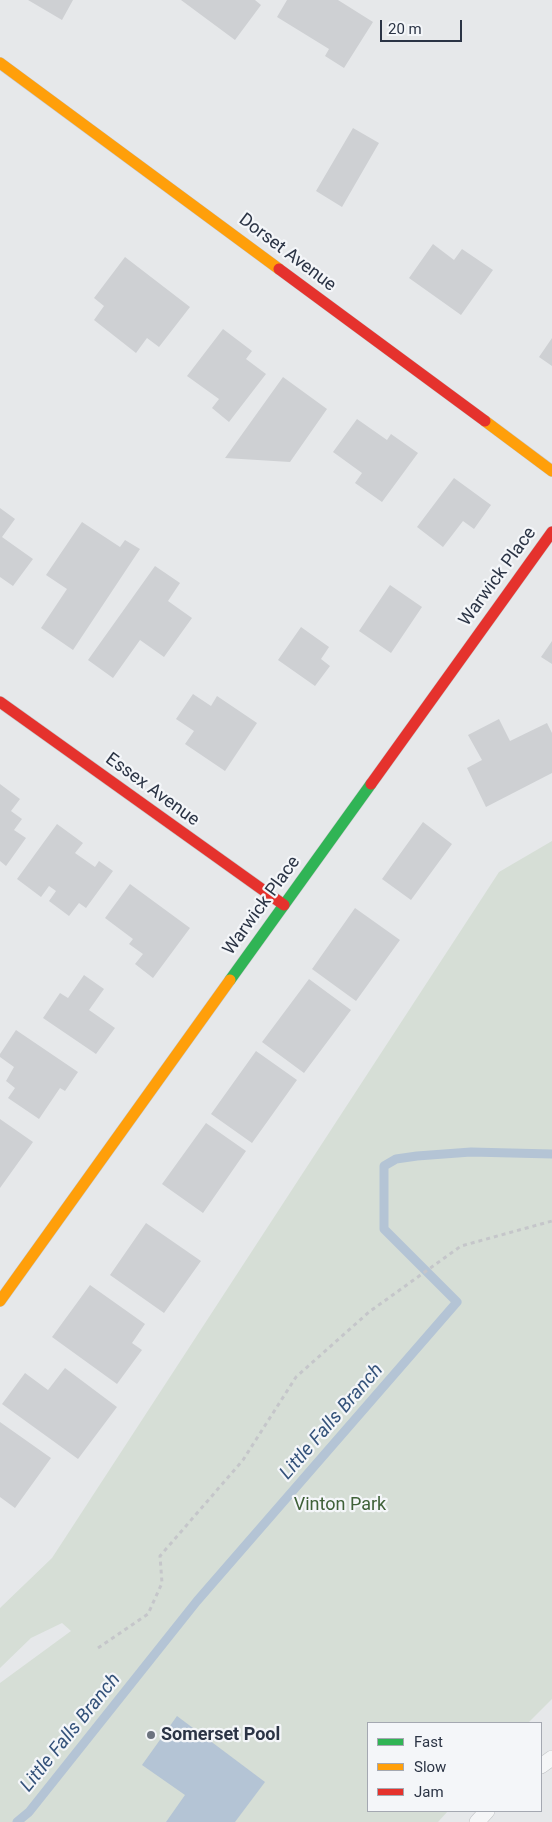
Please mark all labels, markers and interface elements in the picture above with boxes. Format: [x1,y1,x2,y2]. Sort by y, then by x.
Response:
scale bar [382,10,464,42]
text: 20 m [388,20,422,38]
street label: Dorset Avenue [234,209,340,297]
street label: Warwick Place [455,523,541,631]
street label: Essex Avenue [101,749,203,831]
street label: Warwick Place [219,852,305,960]
water label: Little Falls Branch [276,1360,388,1484]
park label: Vinton Park [294,1494,386,1516]
water label: Little Falls Branch [16,1669,126,1797]
legend [367,1722,542,1812]
place label: Somerset Pool [161,1724,280,1746]
marker: Somerset Pool [145,1729,157,1741]
text: Fast [414,1733,443,1751]
text: Slow [414,1758,446,1776]
text: Jam [414,1783,444,1801]

